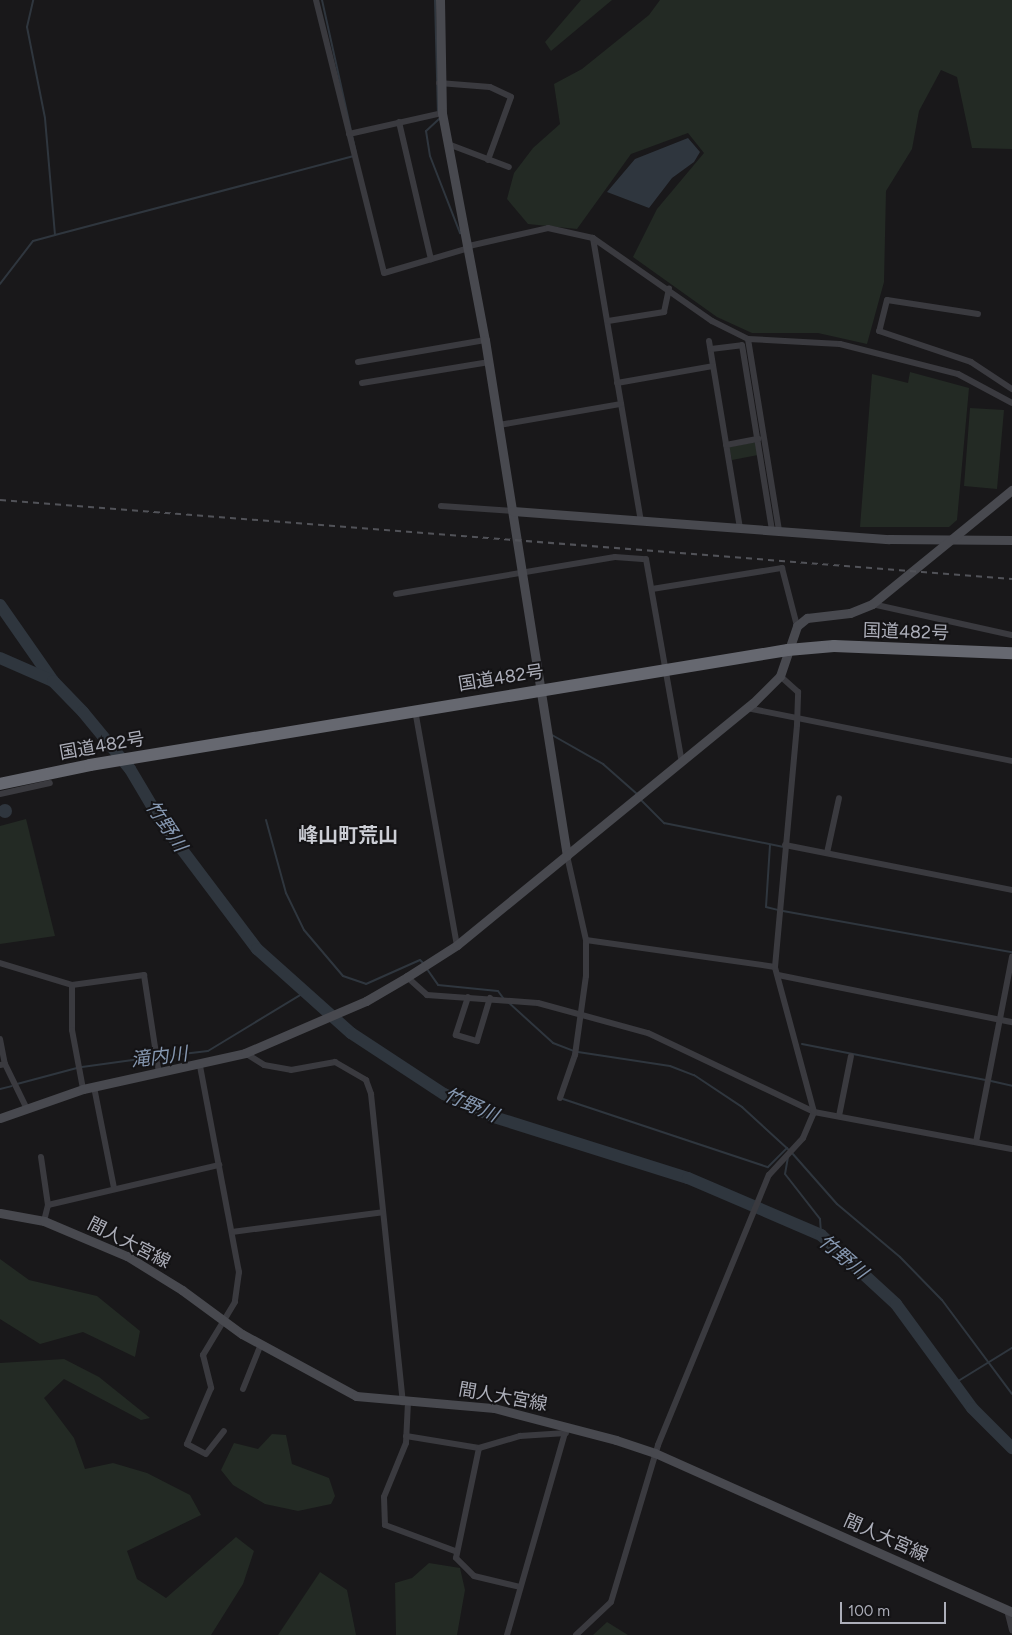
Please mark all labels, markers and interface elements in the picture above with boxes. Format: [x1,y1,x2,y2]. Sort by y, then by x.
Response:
street label: 国道482号 [863,620,949,644]
street label: 国道482号 [457,661,545,695]
street label: 国道482号 [58,728,146,764]
water label: 竹野川 [141,796,191,856]
district label: 峰山町荒山 [298,823,398,847]
water label: 滝内川 [129,1042,189,1072]
water label: 竹野川 [440,1083,502,1127]
street label: 間人大宮線 [84,1213,174,1273]
water label: 竹野川 [814,1230,872,1284]
street label: 間人大宮線 [457,1379,549,1415]
street label: 間人大宮線 [840,1510,932,1566]
scale bar [842,1592,948,1624]
text: 100 m [848,1602,890,1620]

